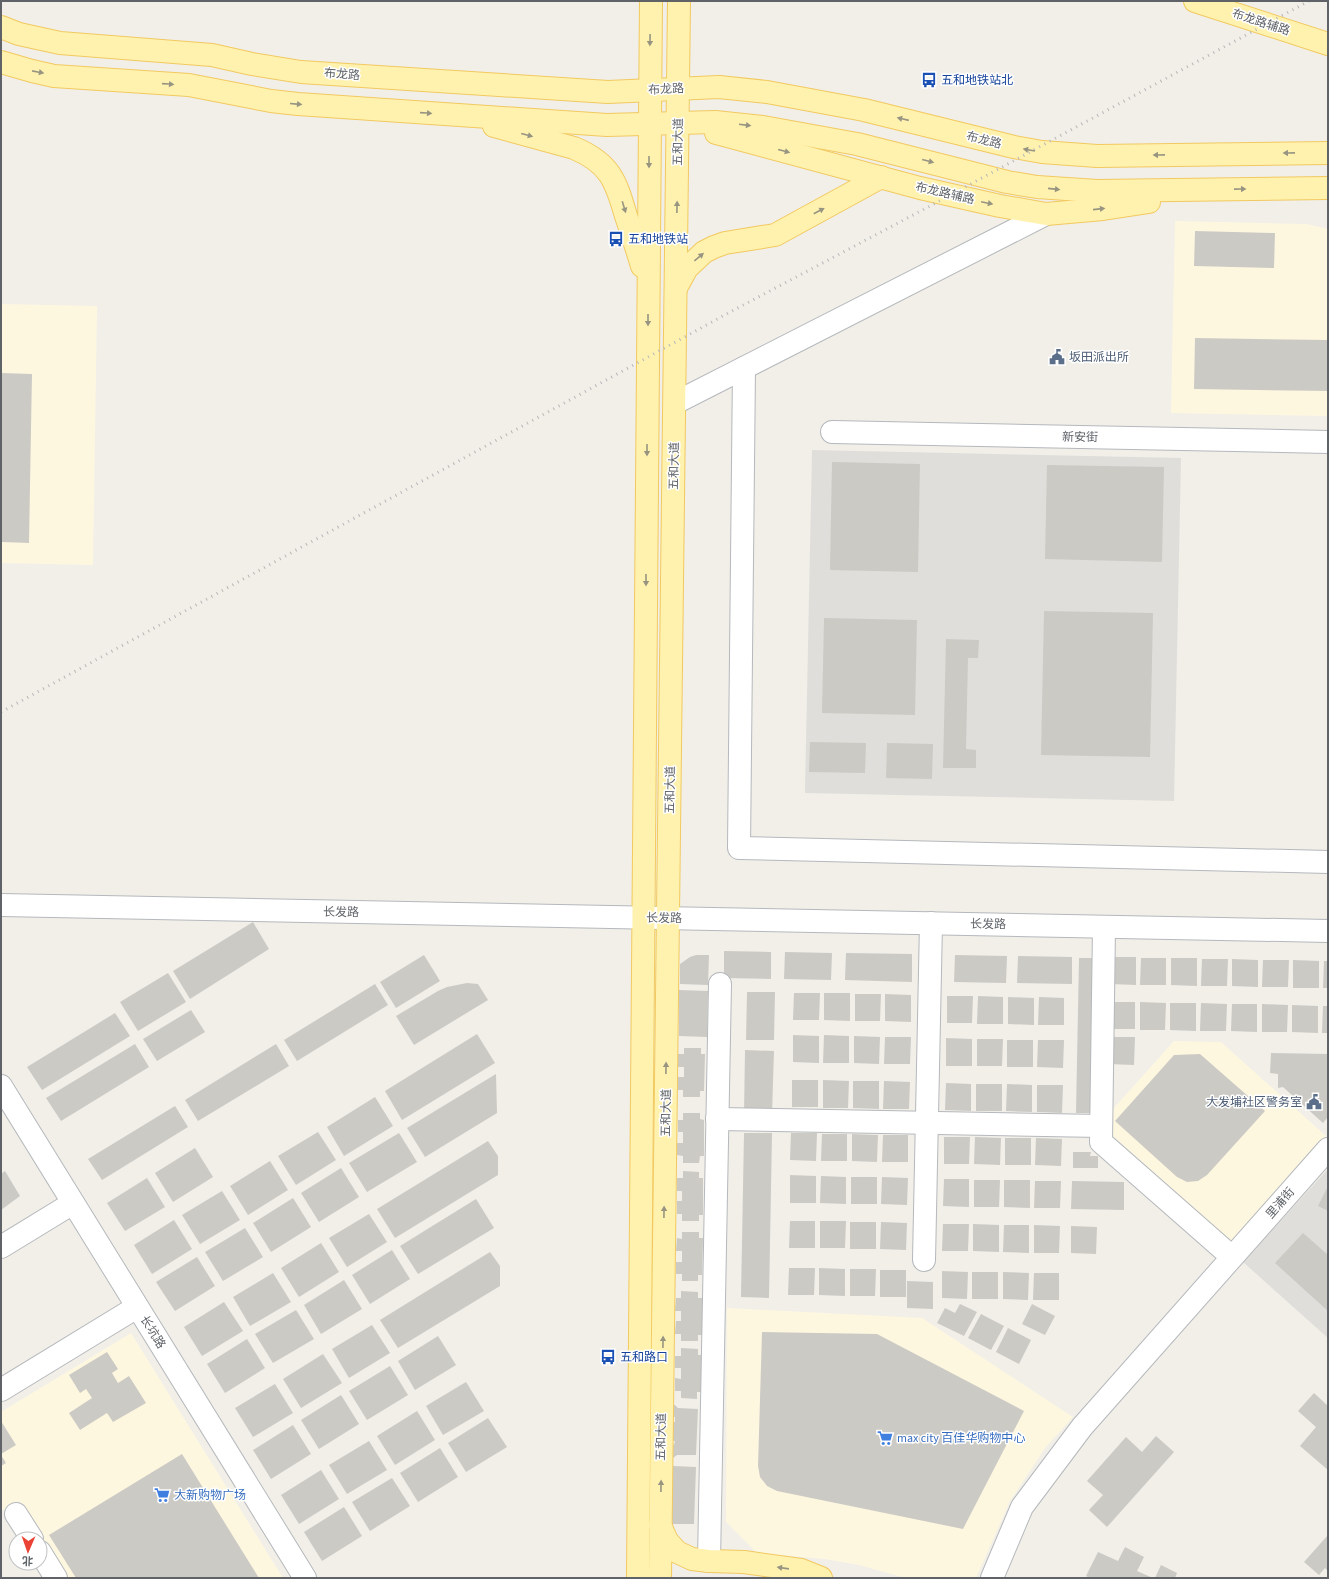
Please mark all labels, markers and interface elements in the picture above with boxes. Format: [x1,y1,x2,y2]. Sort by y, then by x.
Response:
street label: 布龙路辅路 [1230,5,1292,40]
one-way arrow [647,34,653,47]
street label: 布龙路 [323,65,361,84]
one-way arrow [32,70,45,76]
bus stop icon: 五和地铁站北 [920,71,938,89]
place label: 五和地铁站北 [941,72,1013,89]
street label: 布龙路 [648,80,684,99]
one-way arrow [162,81,174,88]
one-way arrow [290,100,302,107]
one-way arrow [420,109,432,116]
one-way arrow [897,115,909,121]
street label: 五和大道 [670,118,687,166]
one-way arrow [739,122,751,128]
street label: 布龙路 [964,128,1003,153]
one-way arrow [521,132,533,138]
one-way arrow [1023,147,1035,153]
one-way arrow [778,148,790,154]
one-way arrow [1282,150,1295,156]
one-way arrow [1152,152,1165,158]
one-way arrow [646,156,652,169]
one-way arrow [922,158,934,164]
street label: 布龙路辅路 [914,178,976,209]
one-way arrow [1048,185,1060,192]
one-way arrow [1234,186,1247,192]
one-way arrow [674,201,681,213]
one-way arrow [981,201,993,207]
one-way arrow [621,202,627,214]
one-way arrow [1093,206,1105,212]
one-way arrow [813,208,824,214]
bus stop icon: 五和地铁站 [607,230,625,248]
place label: 五和地铁站 [628,231,688,248]
one-way arrow [694,252,704,261]
one-way arrow [645,314,651,327]
public building icon: 坂田派出所 [1048,348,1066,366]
place label: 坂田派出所 [1069,349,1129,366]
street label: 新安街 [1062,429,1098,446]
street label: 五和大道 [666,442,683,490]
one-way arrow [644,444,650,457]
one-way arrow [643,574,649,587]
street label: 五和大道 [662,766,679,814]
street label: 长发路 [323,904,359,921]
street label: 长发路 [646,910,682,927]
street label: 长发路 [970,916,1006,933]
one-way arrow [663,1061,669,1074]
street label: 五和大道 [658,1089,675,1137]
public building icon: 大发埔社区警务室 [1305,1093,1323,1111]
place label: 大发埔社区警务室 [1206,1094,1302,1111]
street label: 里浦街 [1262,1184,1299,1222]
one-way arrow [661,1205,667,1218]
street label: 长坑路 [136,1312,169,1352]
one-way arrow [660,1335,666,1348]
bus stop icon: 五和路口 [599,1348,617,1366]
place label: 五和路口 [620,1349,668,1366]
street label: 五和大道 [653,1413,670,1461]
supermarket icon: max city 百佳华购物中心 [876,1429,894,1447]
place label: max city 百佳华购物中心 [897,1430,1025,1447]
one-way arrow [658,1479,664,1492]
supermarket icon: 大新购物广场 [153,1486,171,1504]
place label: 大新购物广场 [174,1487,246,1504]
north arrow [8,1531,48,1571]
text: 北 [22,1553,33,1568]
one-way arrow [777,1565,789,1571]

